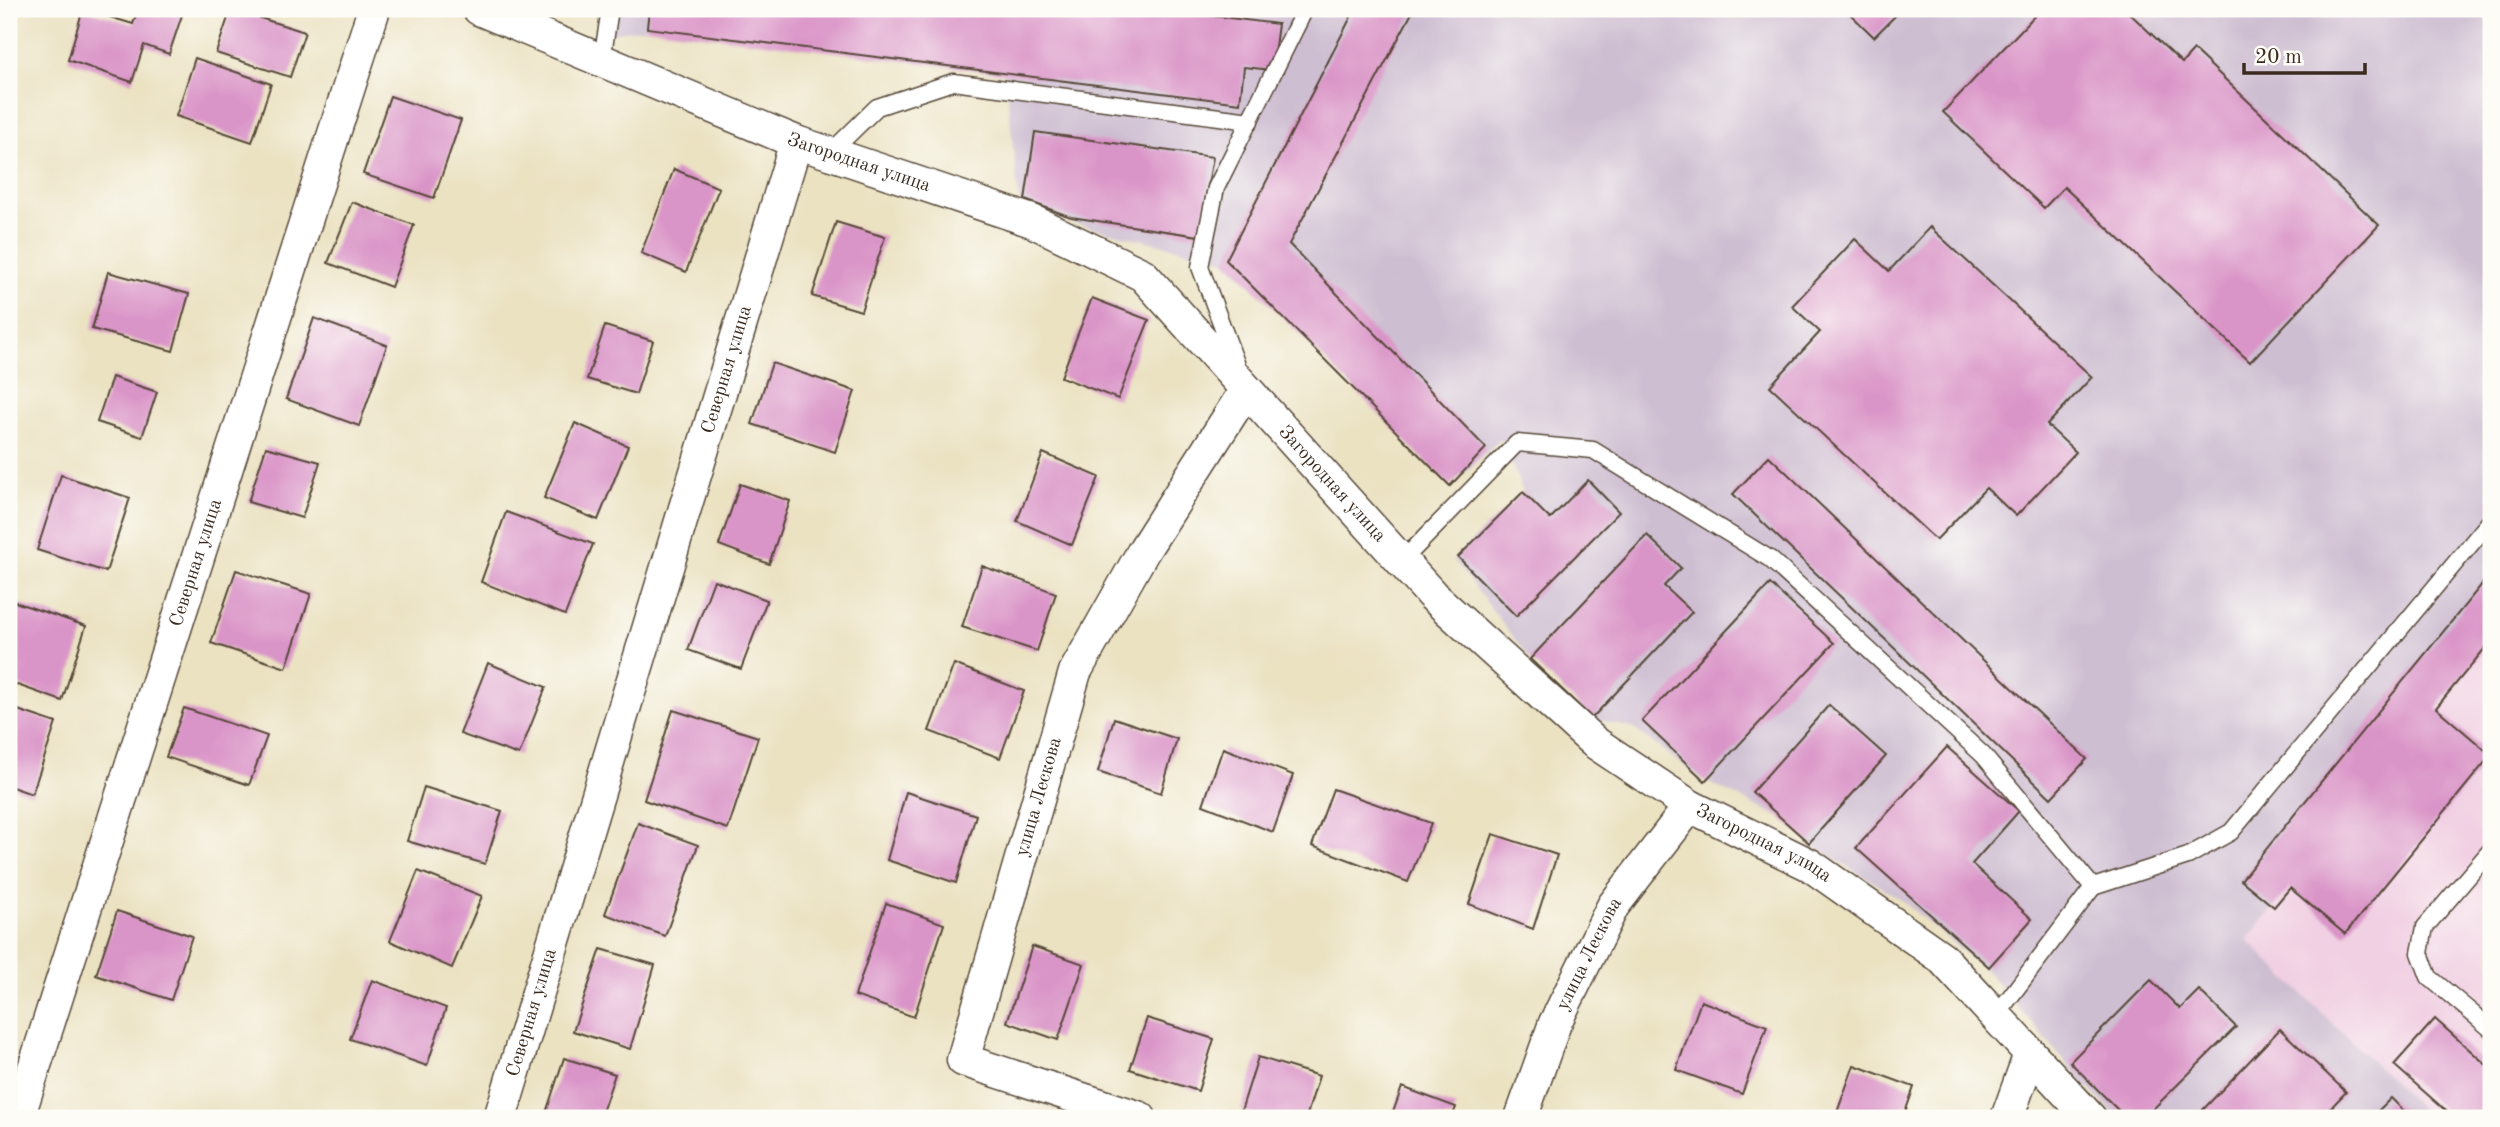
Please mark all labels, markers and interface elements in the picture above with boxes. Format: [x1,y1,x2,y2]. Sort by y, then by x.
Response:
scale bar [2244,32,2365,76]
text: 20 m [2255,47,2302,68]
street label: Загородная улица [784,130,933,196]
street label: Северная улица [699,303,756,436]
street label: Загородная улица [1275,422,1390,547]
street label: Северная улица [167,496,226,629]
street label: улица Лескова [1013,735,1065,859]
street label: Загородная улица [1693,801,1835,887]
street label: улица Лескова [1553,893,1626,1013]
street label: Северная улица [504,946,560,1079]

